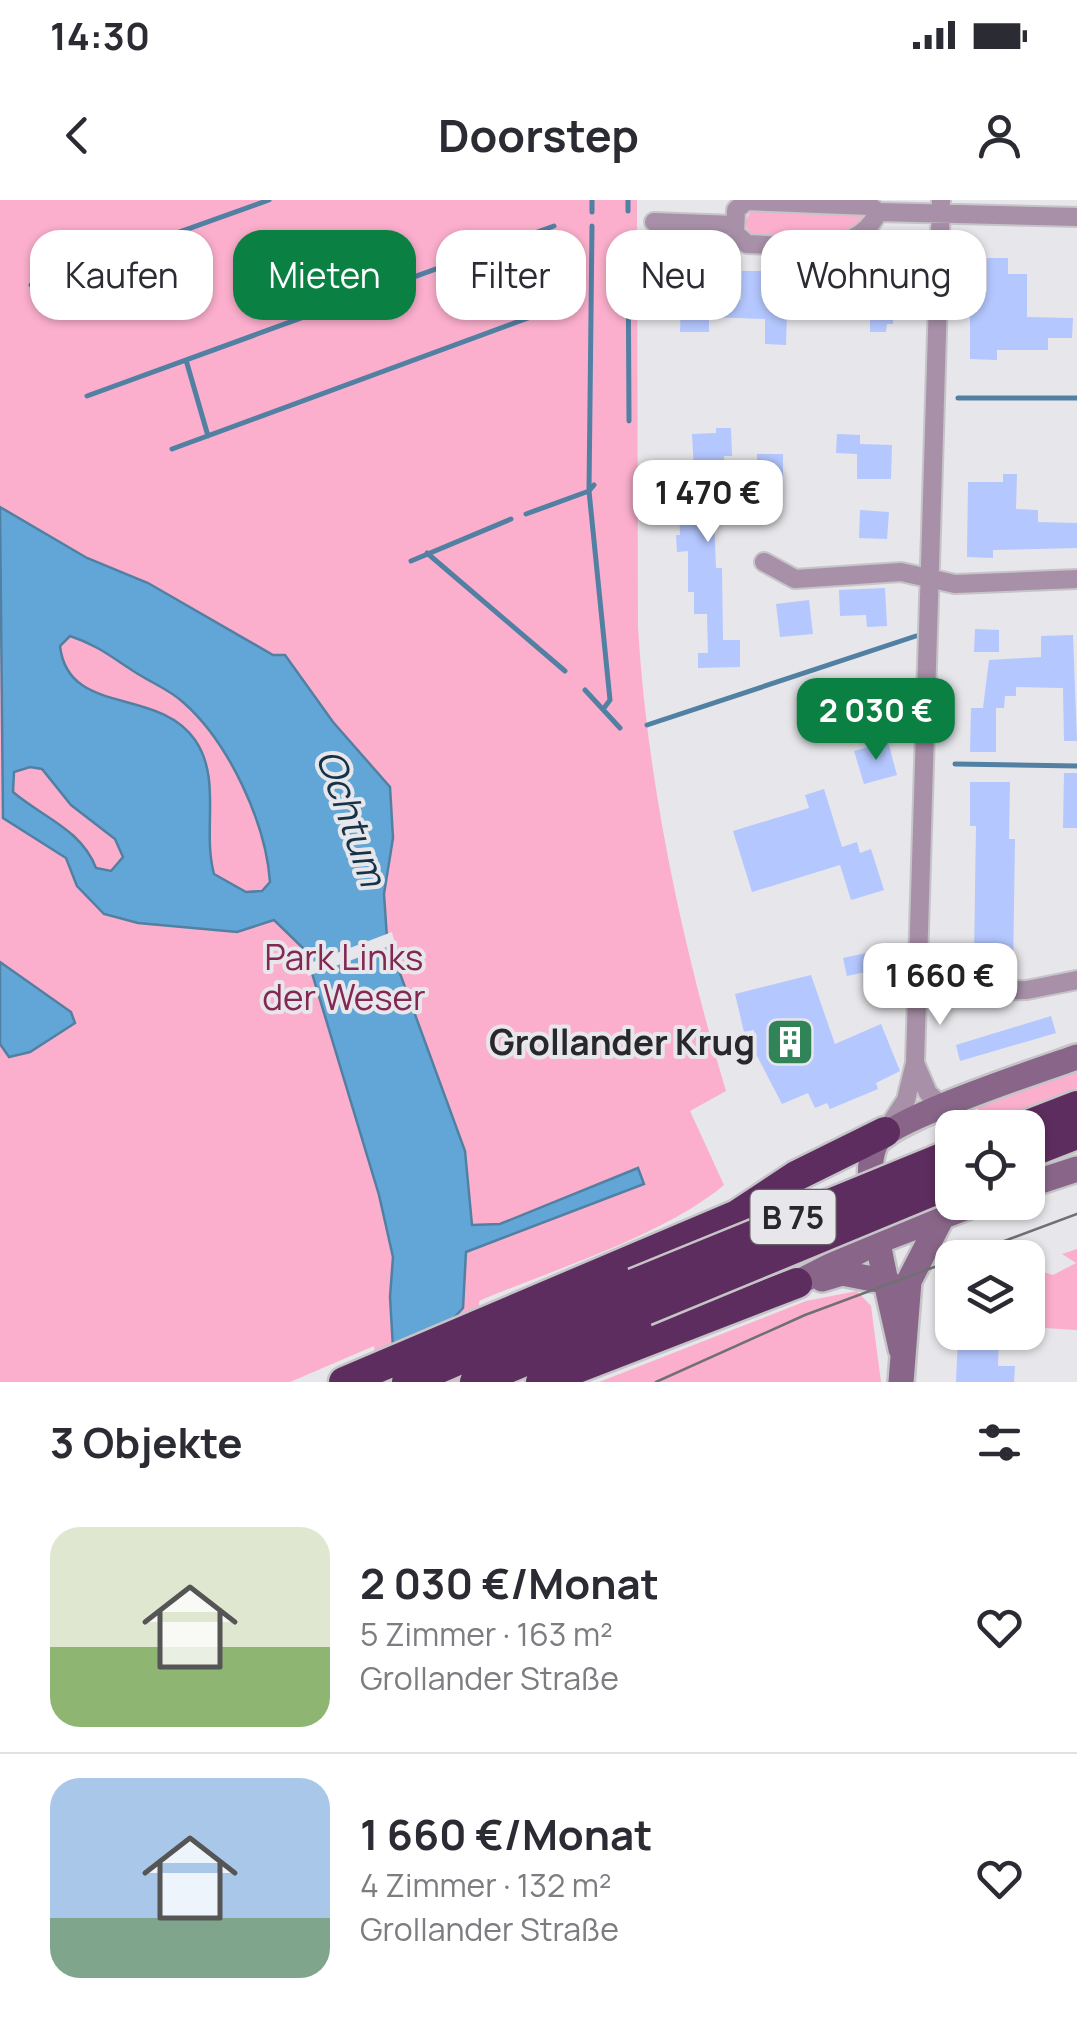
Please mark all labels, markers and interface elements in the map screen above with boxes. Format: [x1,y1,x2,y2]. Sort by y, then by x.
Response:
text: 14:30 [50,9,150,61]
text: Doorstep [438,104,639,166]
icon: back [50,108,105,163]
icon: person [972,108,1027,163]
chip: Kaufen [30,230,213,320]
chip: Mieten [233,230,416,320]
chip: Filter [436,230,586,320]
chip: Neu [606,230,741,320]
chip: Wohnung [761,230,986,320]
pin: 1 470 € [616,460,800,545]
text: 1 470 € [655,470,761,514]
pin: 2 030 € [784,678,968,763]
text: 2 030 € [819,688,933,732]
water label: Ochtum [305,742,401,895]
park label: Park Links der Weser [262,933,426,1021]
pin: 1 660 € [848,943,1032,1028]
text: 1 660 € [885,953,995,997]
building icon: Grollander Krug [764,1016,816,1068]
place label: Grollander Krug [489,1018,755,1066]
map controls [935,1110,1045,1350]
button: locate [935,1110,1045,1220]
road number: B 75 [750,1190,836,1244]
button: layers [935,1240,1045,1350]
text: 3 Objekte [50,1413,243,1471]
icon: filters [972,1415,1027,1470]
text: 2 030 €/Monat [360,1554,659,1612]
icon: home [130,1567,250,1687]
icon: heart [972,1600,1027,1655]
text: 5 Zimmer · 163 m² [360,1612,613,1656]
text: Grollander Straße [360,1656,619,1700]
text: 1 660 €/Monat [360,1805,652,1863]
icon: home [130,1818,250,1938]
icon: heart [972,1851,1027,1906]
text: 4 Zimmer · 132 m² [360,1863,612,1907]
text: Grollander Straße [360,1907,619,1951]

